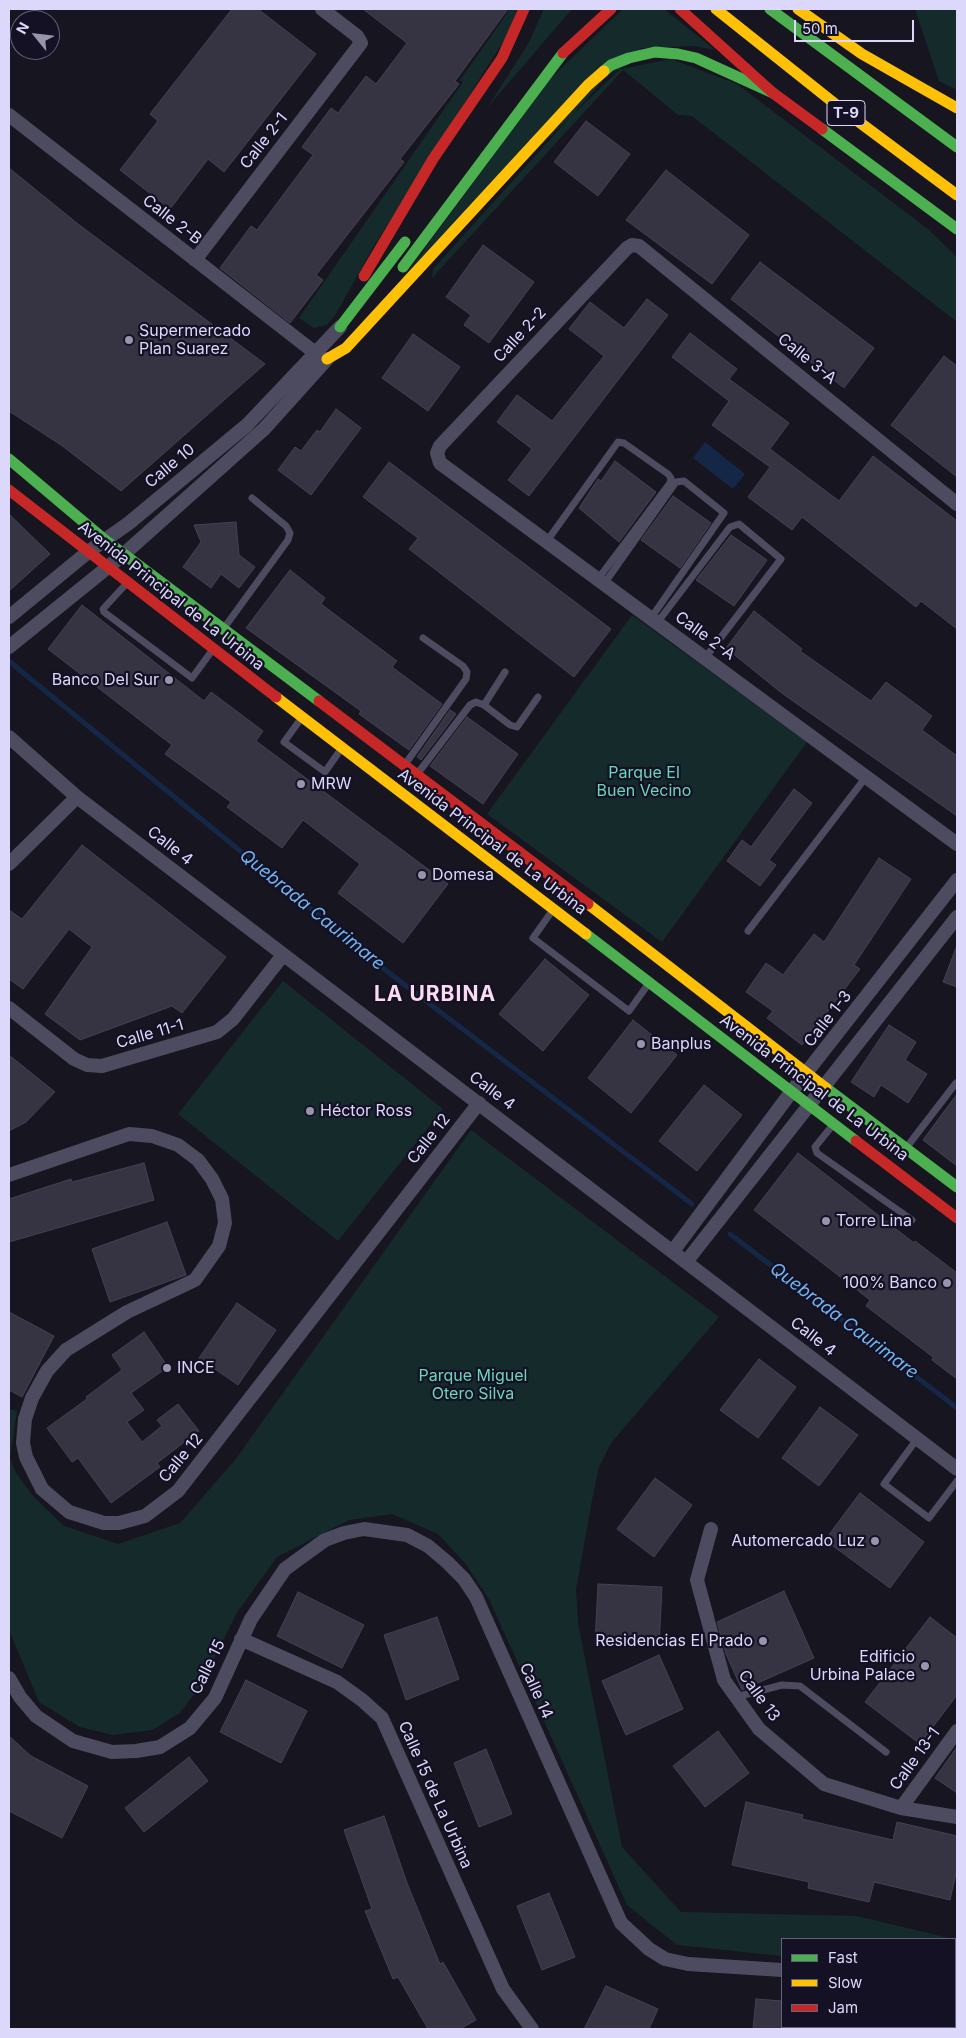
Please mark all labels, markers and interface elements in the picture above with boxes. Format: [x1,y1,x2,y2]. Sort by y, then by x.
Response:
north arrow [10,10,60,60]
scale bar [796,10,916,42]
text: N [12,19,32,37]
text: 50 m [802,19,838,38]
road number: T-9 [827,100,865,126]
street label: Calle 2-1 [236,109,292,173]
street label: Calle 2-B [139,191,205,249]
street label: Calle 2-2 [490,303,550,367]
place label: Supermercado Plan Suarez [139,321,251,359]
street label: Calle 3-A [774,330,840,388]
marker: Supermercado Plan Suarez [123,334,135,346]
street label: Calle 10 [141,440,199,492]
street label: Avenida Principal de La Urbina [74,517,268,675]
street label: Calle 2-A [671,608,739,664]
place label: Banco Del Sur [52,670,159,690]
marker: Banco Del Sur [163,674,175,686]
park label: Parque El Buen Vecino [597,763,691,801]
street label: Avenida Principal de La Urbina [394,765,590,919]
place label: MRW [311,774,352,794]
marker: MRW [295,778,307,790]
street label: Calle 4 [143,822,197,870]
water label: Quebrada Caurimare [235,845,389,975]
place label: Domesa [432,865,494,885]
marker: Domesa [416,869,428,881]
district label: LA URBINA [373,982,497,1008]
street label: Calle 1-3 [800,987,856,1051]
street label: Avenida Principal de La Urbina [716,1011,912,1165]
street label: Calle 11-1 [114,1015,186,1053]
place label: Banplus [651,1034,711,1054]
marker: Banplus [635,1038,647,1050]
street label: Calle 4 [465,1068,519,1114]
place label: Héctor Ross [320,1101,412,1121]
marker: Héctor Ross [304,1105,316,1117]
street label: Calle 12 [403,1110,455,1168]
place label: Torre Lina [836,1211,912,1231]
marker: Torre Lina [820,1215,832,1227]
water label: Quebrada Caurimare [765,1258,923,1384]
place label: 100% Banco [842,1273,937,1293]
marker: 100% Banco [941,1277,953,1289]
street label: Calle 4 [786,1313,840,1361]
place label: INCE [177,1358,215,1378]
marker: INCE [161,1362,173,1374]
park label: Parque Miguel Otero Silva [419,1366,527,1404]
street label: Calle 12 [155,1429,207,1487]
place label: Automercado Luz [731,1531,865,1551]
marker: Automercado Luz [869,1535,881,1547]
place label: Residencias El Prado [595,1631,753,1651]
marker: Residencias El Prado [757,1635,769,1647]
street label: Calle 15 [187,1637,229,1697]
place label: Edificio Urbina Palace [810,1647,915,1685]
street label: Calle 14 [515,1660,557,1722]
marker: Edificio Urbina Palace [919,1660,931,1672]
street label: Calle 13 [734,1667,784,1725]
street label: Calle 15 de La Urbina [394,1718,476,1872]
street label: Calle 13-1 [886,1724,944,1794]
legend [781,1938,956,2028]
text: Fast [828,1948,858,1967]
text: Slow [828,1973,862,1992]
text: Jam [828,1998,858,2017]

